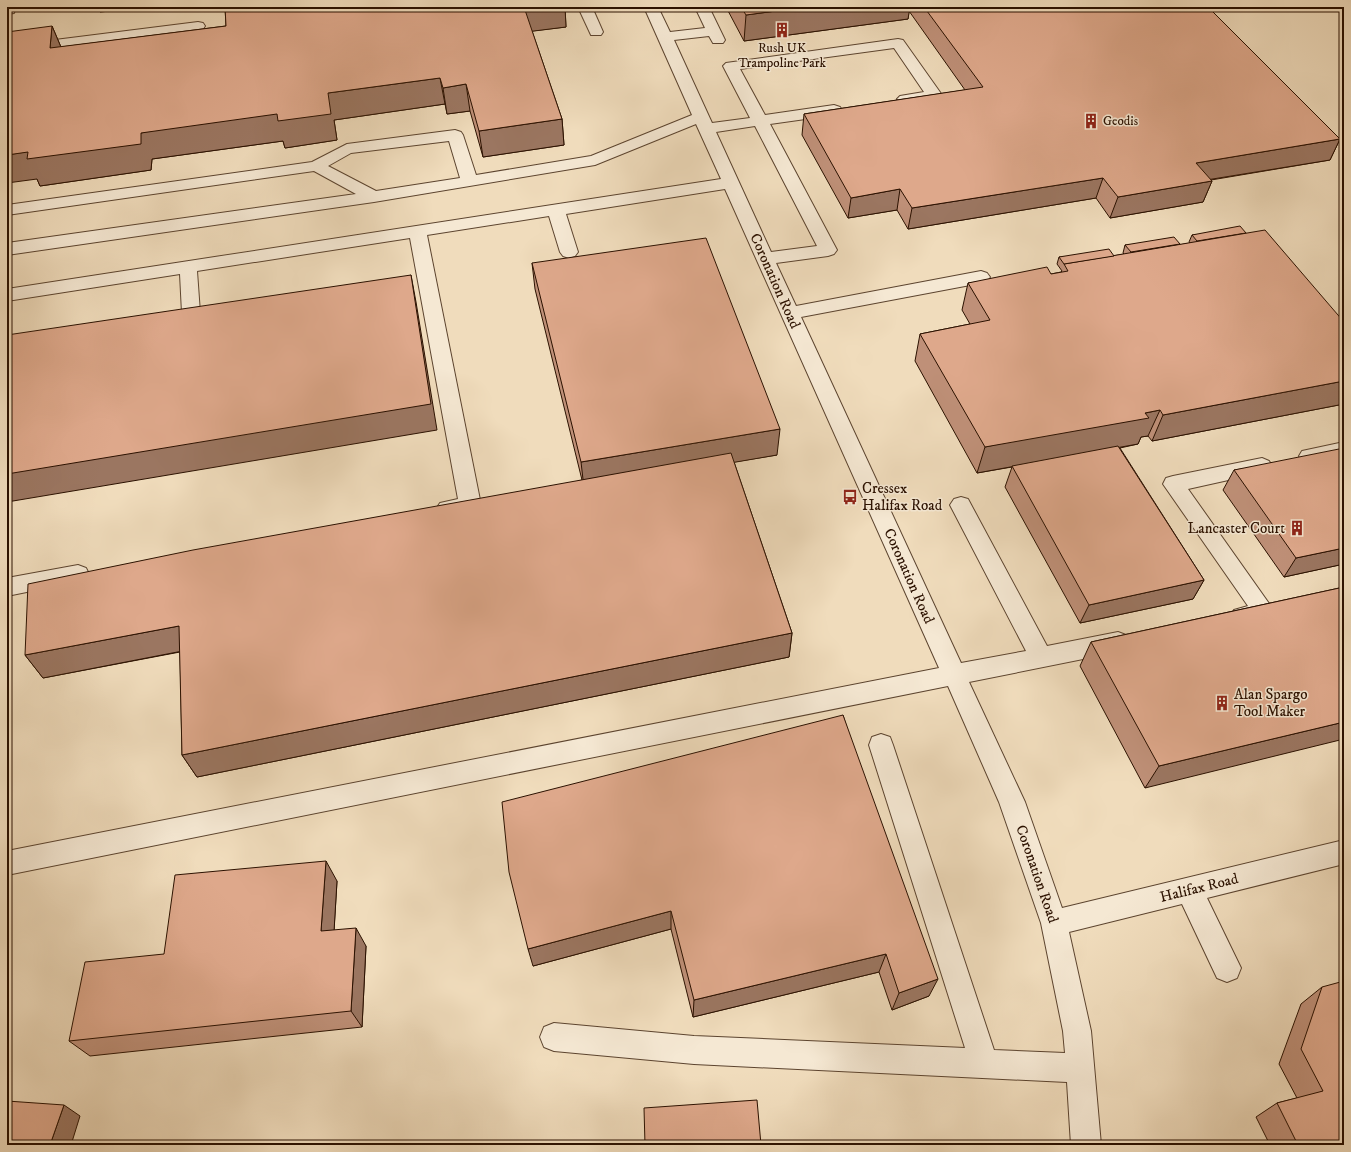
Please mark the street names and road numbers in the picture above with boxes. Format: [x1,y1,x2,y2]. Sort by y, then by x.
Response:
street label: Coronation Road [745,230,805,332]
street label: Coronation Road [879,525,939,627]
street label: Coronation Road [1011,823,1063,926]
street label: Halifax Road [1158,869,1241,907]

